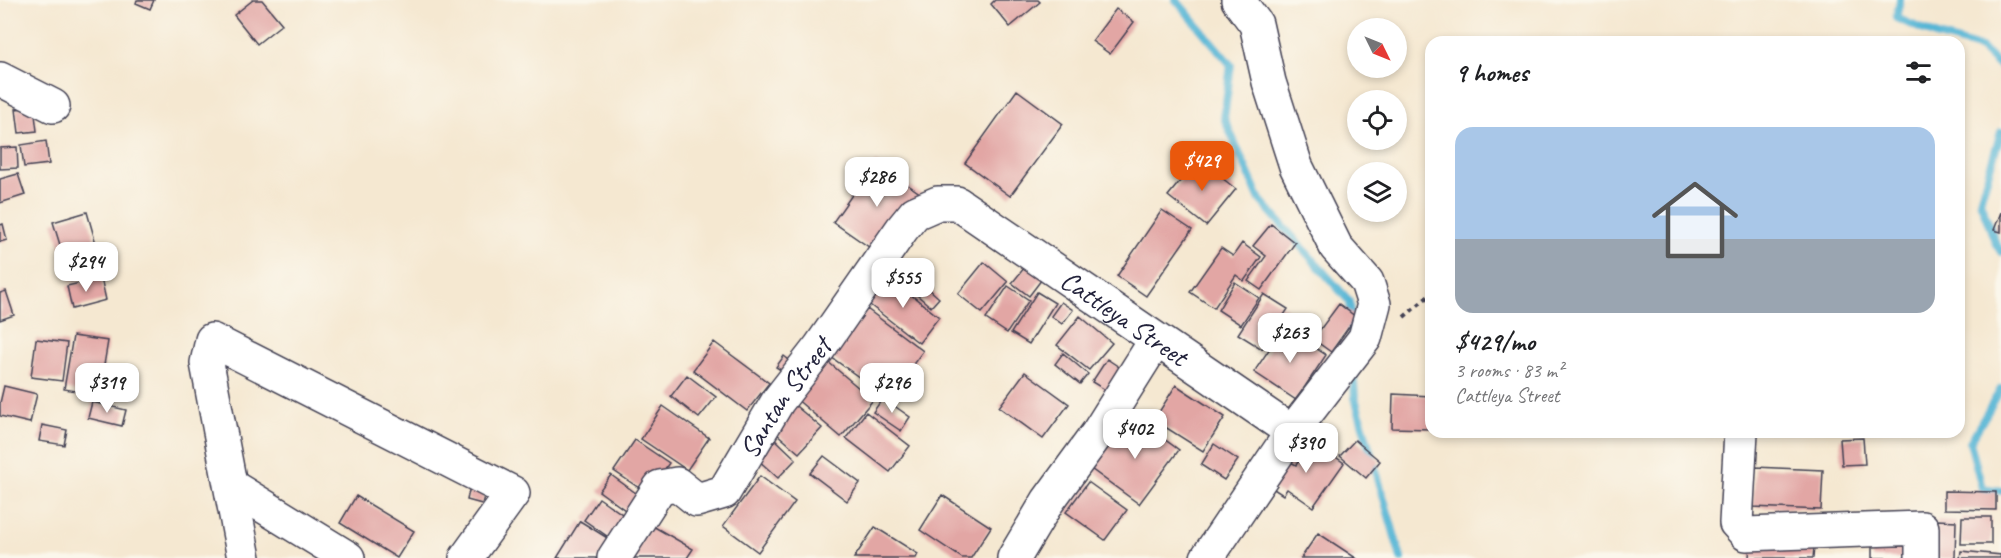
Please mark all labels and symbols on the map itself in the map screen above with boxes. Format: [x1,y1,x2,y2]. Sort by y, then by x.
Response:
north arrow [1347,18,1407,78]
pin: $429 [1166,141,1238,192]
pin: $286 [841,157,913,208]
pin: $294 [50,242,122,293]
pin: $555 [867,258,939,309]
street label: Cattleya Street [1054,262,1197,375]
pin: $263 [1254,313,1326,364]
street label: Santan Street [731,328,841,464]
pin: $319 [71,363,143,414]
pin: $296 [856,363,928,414]
pin: $402 [1099,409,1171,460]
pin: $390 [1270,423,1342,474]

